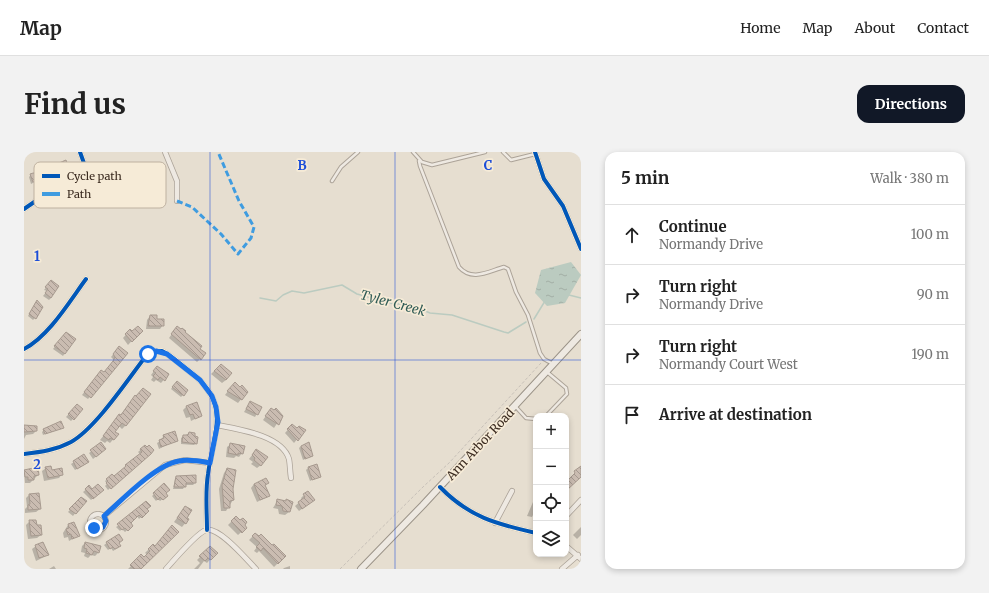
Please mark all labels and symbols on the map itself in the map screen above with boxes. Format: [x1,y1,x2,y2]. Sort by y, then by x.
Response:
text: B [297,157,307,174]
text: C [484,157,493,174]
legend [34,162,166,208]
text: Cycle path [67,169,122,183]
text: Path [67,187,92,201]
text: 1 [34,248,40,265]
water label: Tyler Creek [359,286,427,320]
route start [139,345,157,363]
street label: Ann Arbor Road [442,405,517,484]
text: 2 [33,456,41,473]
route end [85,519,103,537]

